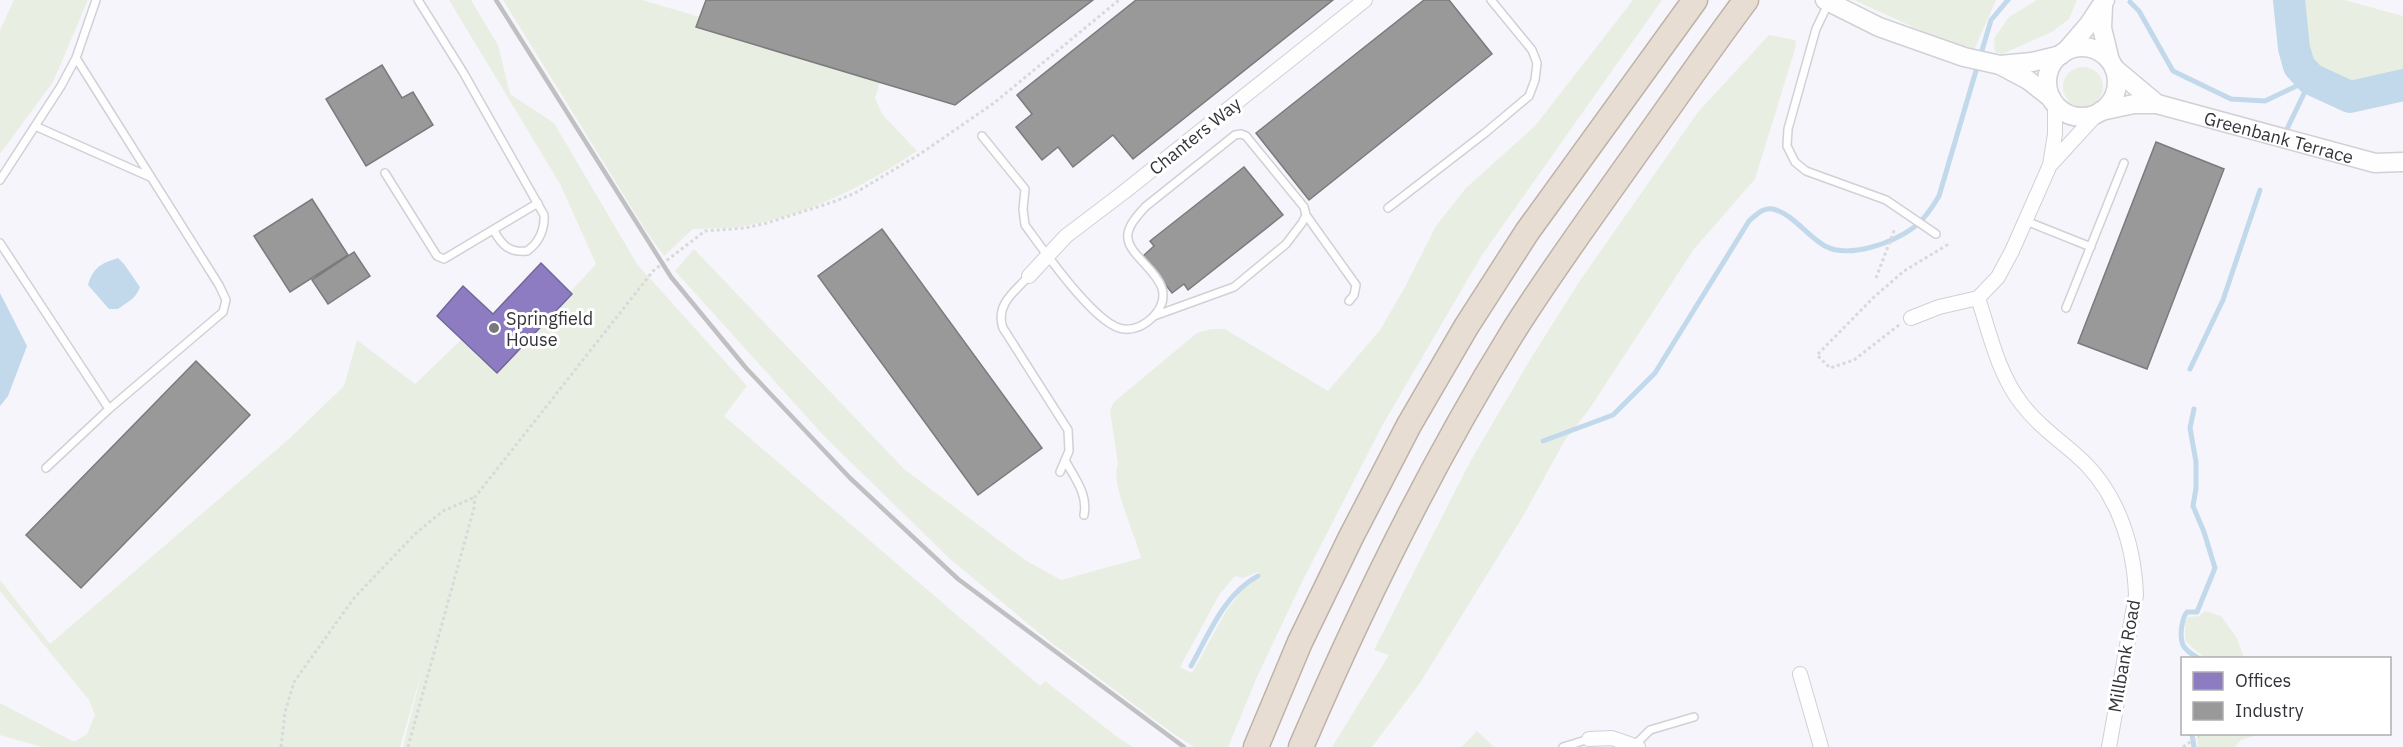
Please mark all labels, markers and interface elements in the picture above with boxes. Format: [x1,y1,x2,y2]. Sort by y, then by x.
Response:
street label: Chanters Way [1144,92,1246,180]
street label: Greenbank Terrace [2202,106,2356,168]
place label: Springfield House [506,307,593,351]
marker: Springfield House [487,321,501,335]
street label: Millbank Road [2103,598,2145,714]
legend [2181,657,2391,735]
text: Offices [2235,669,2291,692]
text: Industry [2235,699,2304,722]

